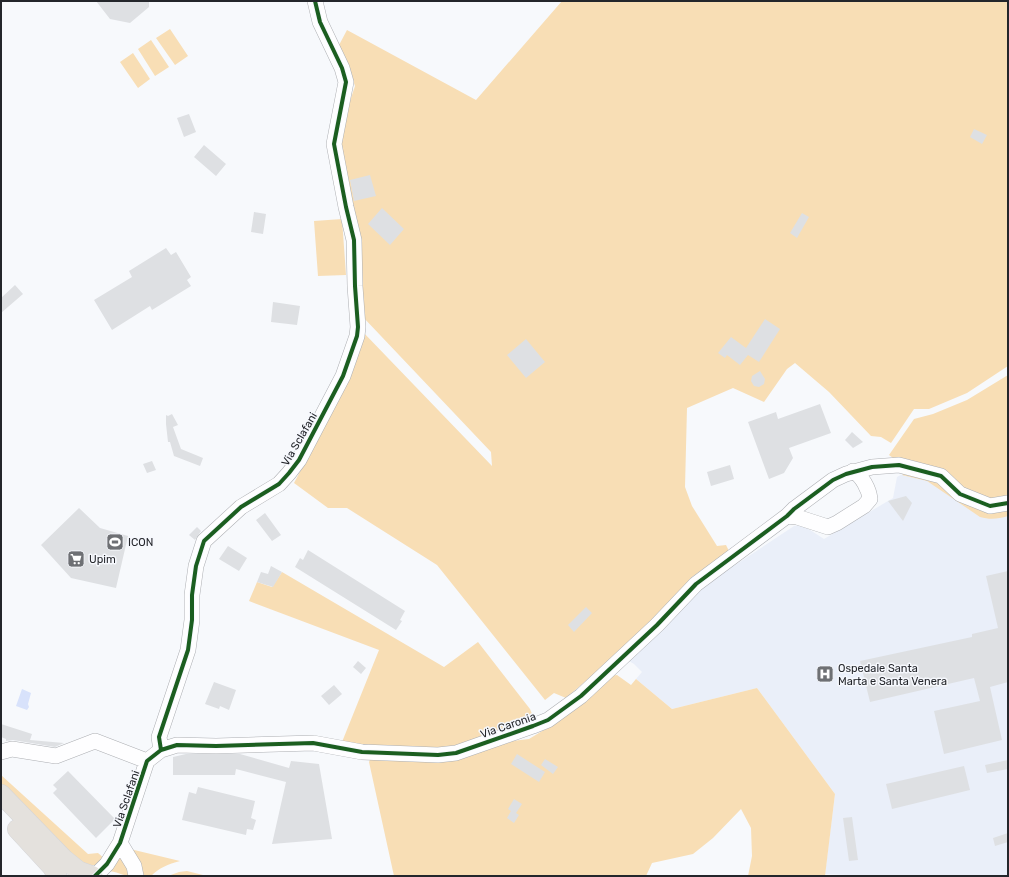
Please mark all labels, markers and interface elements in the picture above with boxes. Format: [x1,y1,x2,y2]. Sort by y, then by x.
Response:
street label: Via Sclafani [279,410,320,468]
sports icon: ICON [105,532,125,552]
place label: ICON [128,536,153,549]
supermarket icon: Upim [66,549,86,569]
place label: Upim [89,553,116,566]
place label: Ospedale Santa Marta e Santa Venera [838,662,947,688]
hospital icon: Ospedale Santa Marta e Santa Venera [815,664,835,684]
street label: Via Caronia [479,710,538,741]
street label: Via Sclafani [111,769,142,830]

